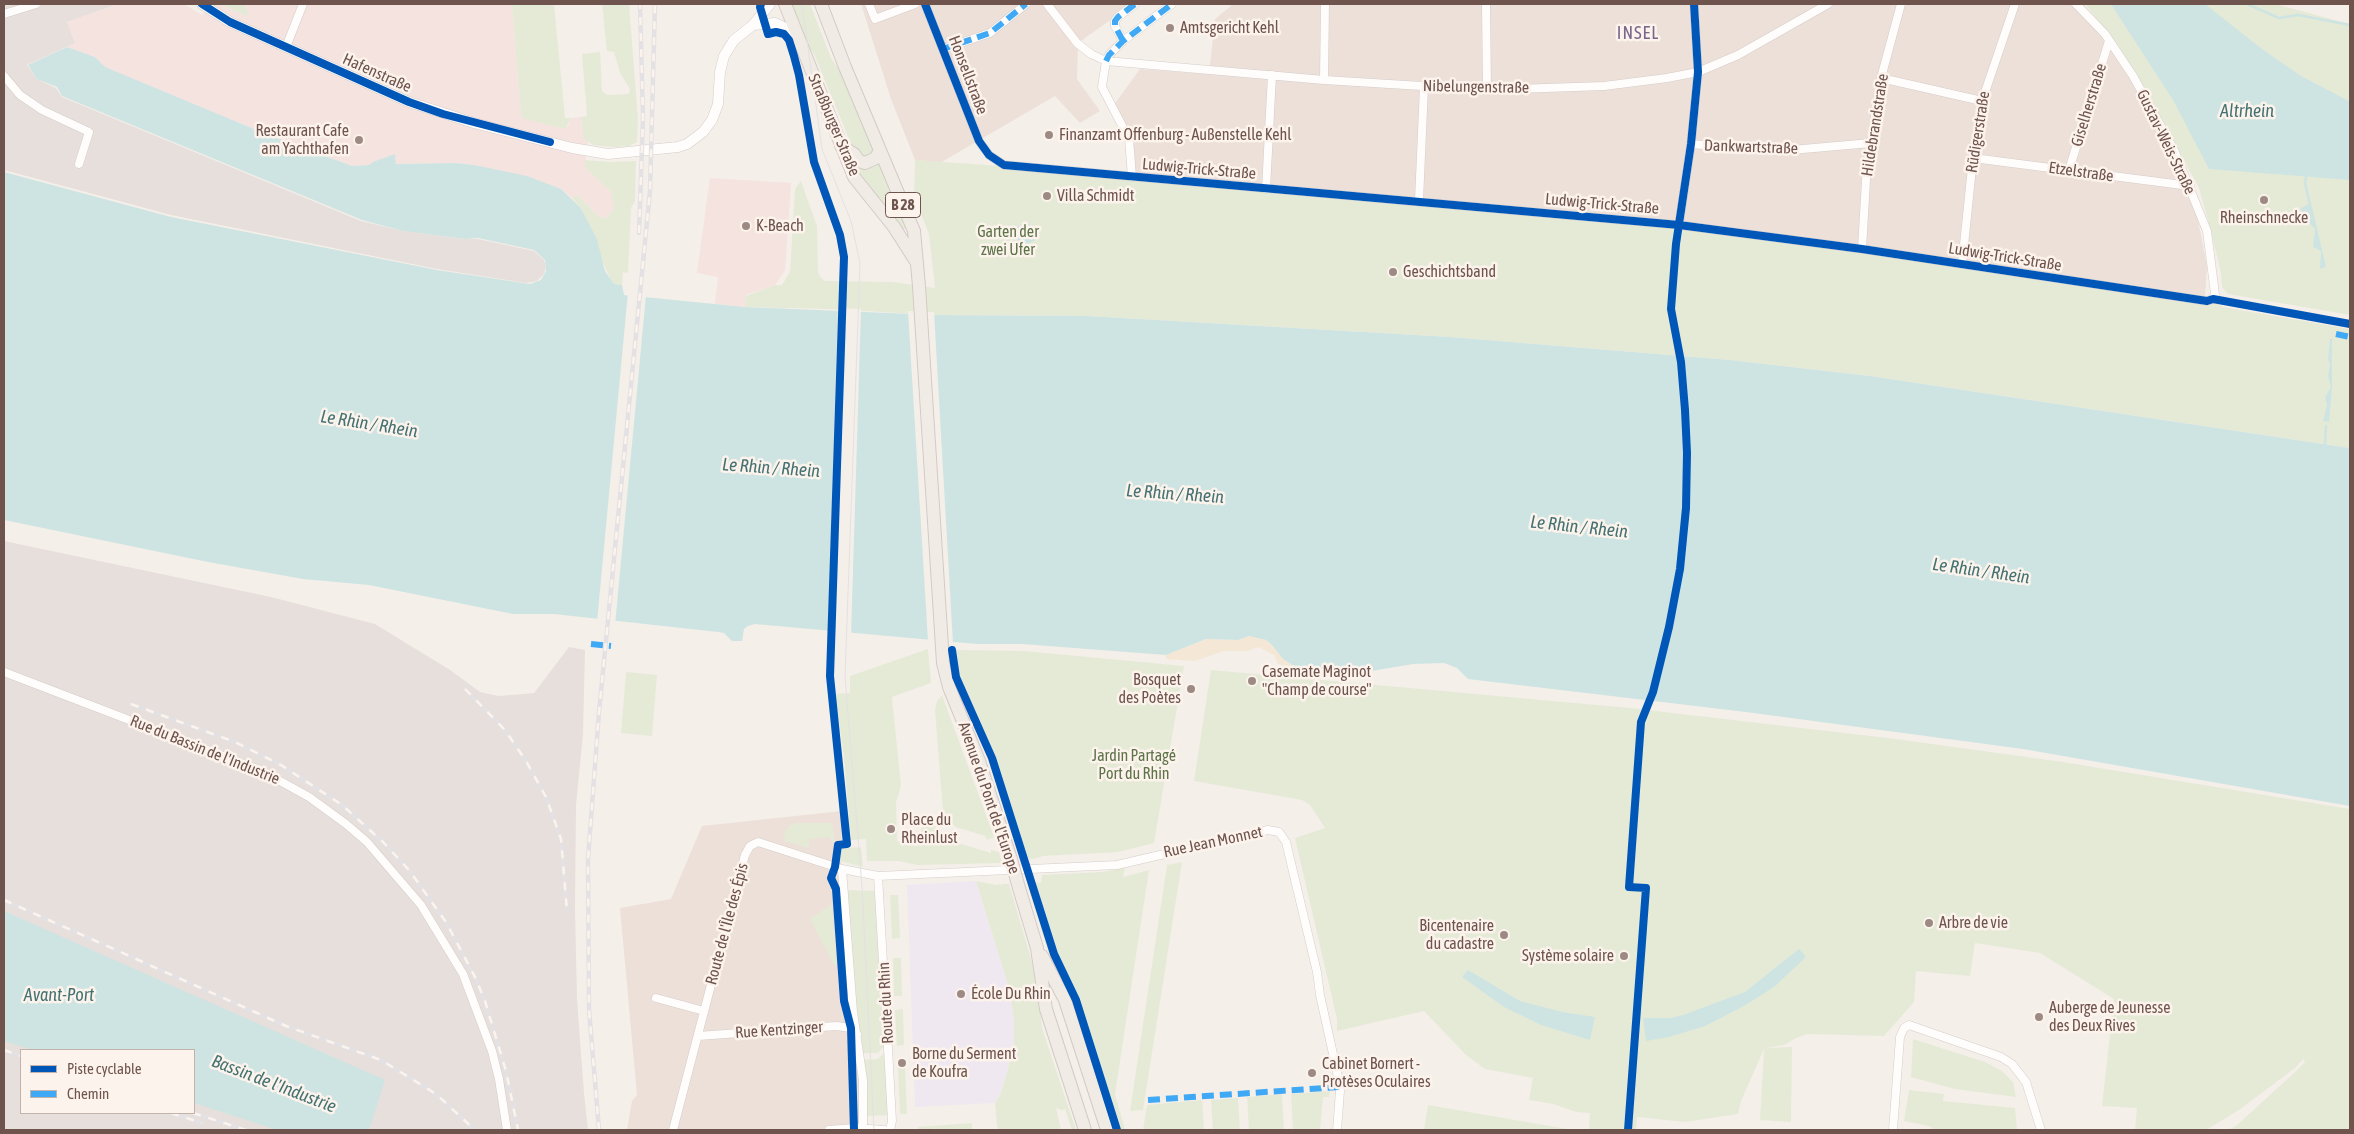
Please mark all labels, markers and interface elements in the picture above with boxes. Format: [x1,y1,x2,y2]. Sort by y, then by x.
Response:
place label: Amtsgericht Kehl [1180,18,1279,38]
marker: Amtsgericht Kehl [1164,22,1176,34]
district label: INSEL [1616,22,1660,44]
street label: Honsellstraße [944,33,992,117]
street label: Hafenstraße [340,49,414,97]
street label: Giselherstraße [2067,61,2111,149]
street label: Straßburger Straße [804,71,864,179]
street label: Hildebrandstraße [1857,72,1893,178]
street label: Nibelungenstraße [1423,76,1529,98]
street label: Gustav-Weis-Straße [2132,86,2200,198]
street label: Rüdigerstraße [1962,90,1994,174]
water label: Altrhein [2220,100,2274,122]
place label: Restaurant Cafe am Yachthafen [256,121,349,159]
place label: Finanzamt Offenburg - Außenstelle Kehl [1059,125,1291,145]
marker: Finanzamt Offenburg - Außenstelle Kehl [1043,129,1055,141]
marker: Restaurant Cafe am Yachthafen [353,134,365,146]
street label: Dankwartstraße [1704,136,1798,158]
street label: Ludwig-Trick-Straße [1141,154,1257,184]
street label: Etzelstraße [2047,158,2115,186]
place label: Villa Schmidt [1057,186,1134,206]
street label: Ludwig-Trick-Straße [1544,189,1660,219]
marker: Villa Schmidt [1041,190,1053,202]
road number: B 28 [886,192,920,218]
marker: Rheinschnecke [2258,194,2270,206]
place label: Rheinschnecke [2220,208,2308,228]
place label: K-Beach [756,216,804,236]
marker: K-Beach [740,220,752,232]
park label: Garten der zwei Ufer [977,222,1039,260]
street label: Ludwig-Trick-Straße [1947,239,2063,275]
place label: Geschichtsband [1403,262,1496,282]
marker: Geschichtsband [1387,266,1399,278]
water label: Le Rhin / Rhein [319,406,419,442]
water label: Le Rhin / Rhein [721,454,821,482]
water label: Le Rhin / Rhein [1125,480,1225,508]
water label: Le Rhin / Rhein [1529,511,1629,543]
water label: Le Rhin / Rhein [1931,553,2031,589]
place label: Casemate Maginot "Champ de course" [1262,662,1371,700]
place label: Bosquet des Poètes [1118,670,1181,708]
marker: Casemate Maginot "Champ de course" [1246,675,1258,687]
marker: Bosquet des Poètes [1185,683,1197,695]
street label: Rue du Bassin de l'Industrie [127,711,283,789]
street label: Avenue du Pont de l'Europe [954,720,1024,876]
park label: Jardin Partagé Port du Rhin [1092,746,1176,784]
place label: Place du Rheinlust [901,810,958,848]
street label: Rue Jean Monnet [1162,822,1264,862]
marker: Place du Rheinlust [885,823,897,835]
street label: Route de l'Île des Épis [702,861,752,987]
place label: Arbre de vie [1939,913,2008,933]
place label: Bicentenaire du cadastre [1419,916,1494,954]
marker: Arbre de vie [1923,917,1935,929]
marker: Bicentenaire du cadastre [1498,929,1510,941]
place label: Système solaire [1522,946,1614,966]
marker: Système solaire [1618,950,1630,962]
street label: Route du Rhin [874,962,898,1044]
water label: Avant-Port [24,984,94,1006]
place label: École Du Rhin [971,984,1051,1004]
marker: École Du Rhin [955,988,967,1000]
place label: Auberge de Jeunesse des Deux Rives [2049,998,2170,1036]
marker: Auberge de Jeunesse des Deux Rives [2033,1011,2045,1023]
street label: Rue Kentzinger [734,1017,824,1043]
place label: Borne du Serment de Koufra [912,1044,1016,1082]
legend [20,1049,195,1114]
water label: Bassin de l'Industrie [209,1050,339,1118]
place label: Cabinet Bornert - Protèses Oculaires [1322,1054,1431,1092]
marker: Borne du Serment de Koufra [896,1057,908,1069]
text: Piste cyclable [67,1060,142,1077]
marker: Cabinet Bornert - Protèses Oculaires [1306,1067,1318,1079]
text: Chemin [67,1085,109,1102]

